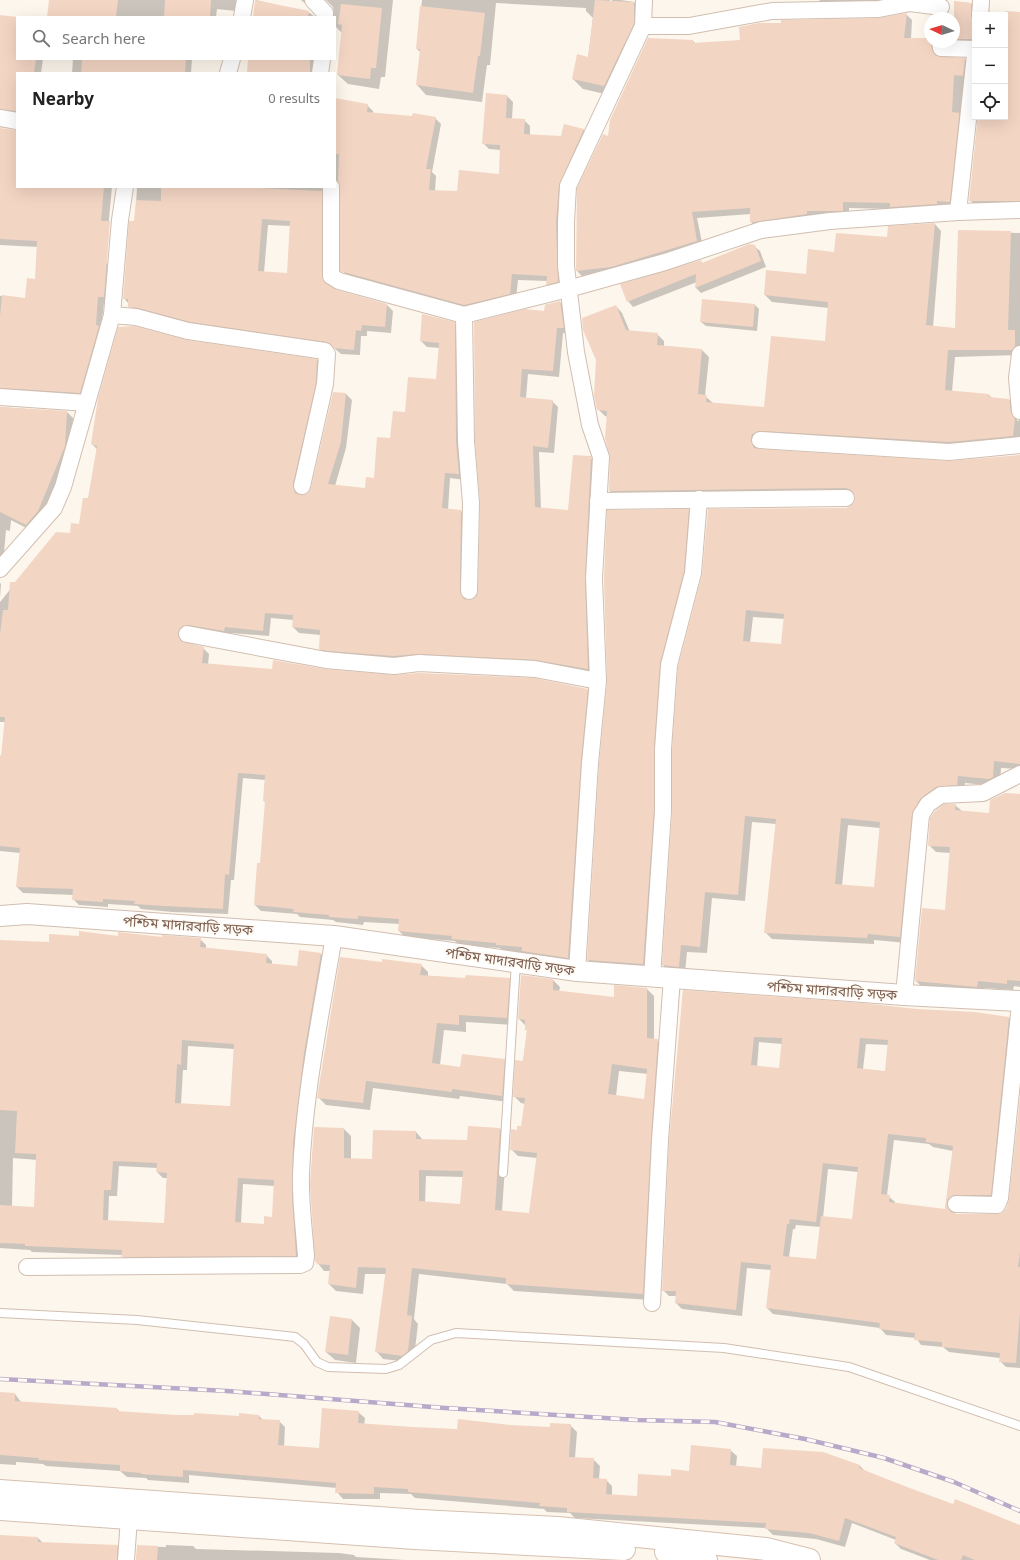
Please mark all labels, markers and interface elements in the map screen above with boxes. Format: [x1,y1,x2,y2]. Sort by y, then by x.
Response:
north arrow [924,12,960,48]
map controls [972,12,1008,120]
button: + [972,12,1008,48]
search box [16,16,336,60]
icon: search [30,27,52,49]
text: Search here [62,28,145,48]
button: − [972,48,1008,84]
button: locate [972,84,1008,120]
text: Nearby [32,87,94,110]
text: 0 results [268,89,320,107]
street label: পশ্চিম মাদারবাড়ি সড়ক [122,911,255,939]
street label: পশ্চিম মাদারবাড়ি সড়ক [444,942,577,980]
street label: পশ্চিম মাদারবাড়ি সড়ক [766,976,899,1004]

